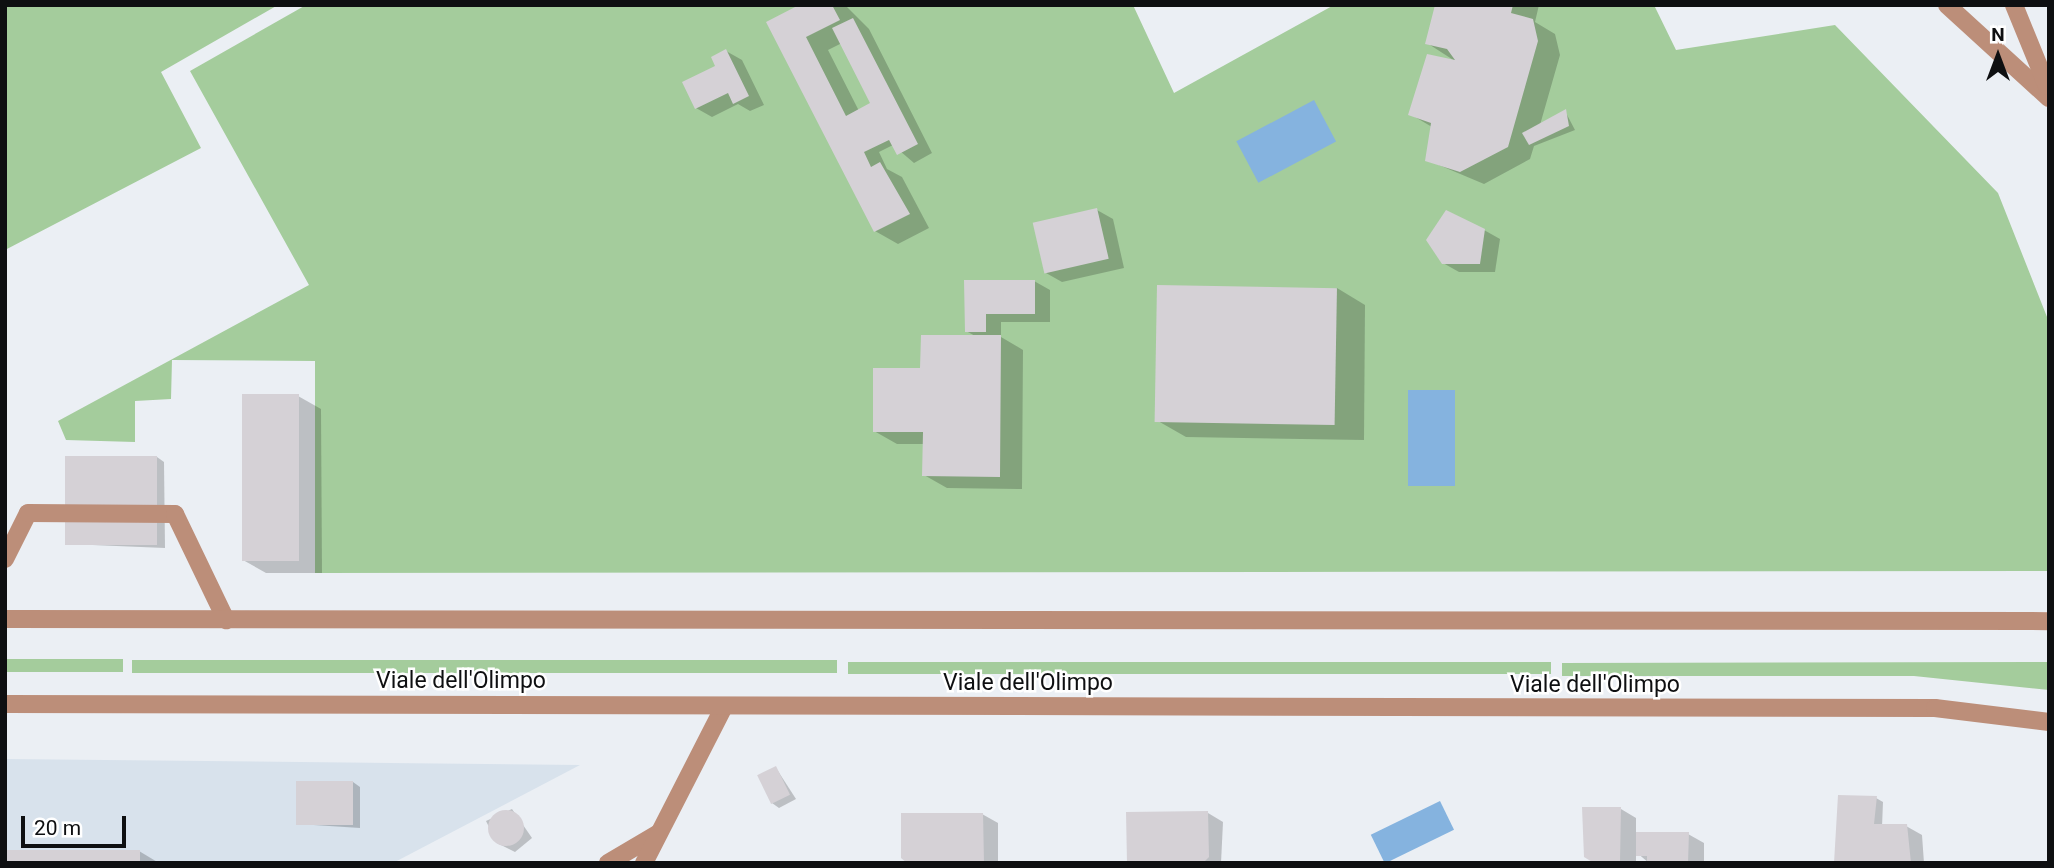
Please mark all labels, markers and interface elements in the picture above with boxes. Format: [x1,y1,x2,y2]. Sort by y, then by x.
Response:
north arrow [1963,21,2033,91]
text: N [1991,23,2005,46]
street label: Viale dell'Olimpo [376,667,546,695]
street label: Viale dell'Olimpo [943,669,1113,697]
street label: Viale dell'Olimpo [1510,671,1680,699]
scale bar [24,802,130,846]
text: 20 m [34,816,81,840]

